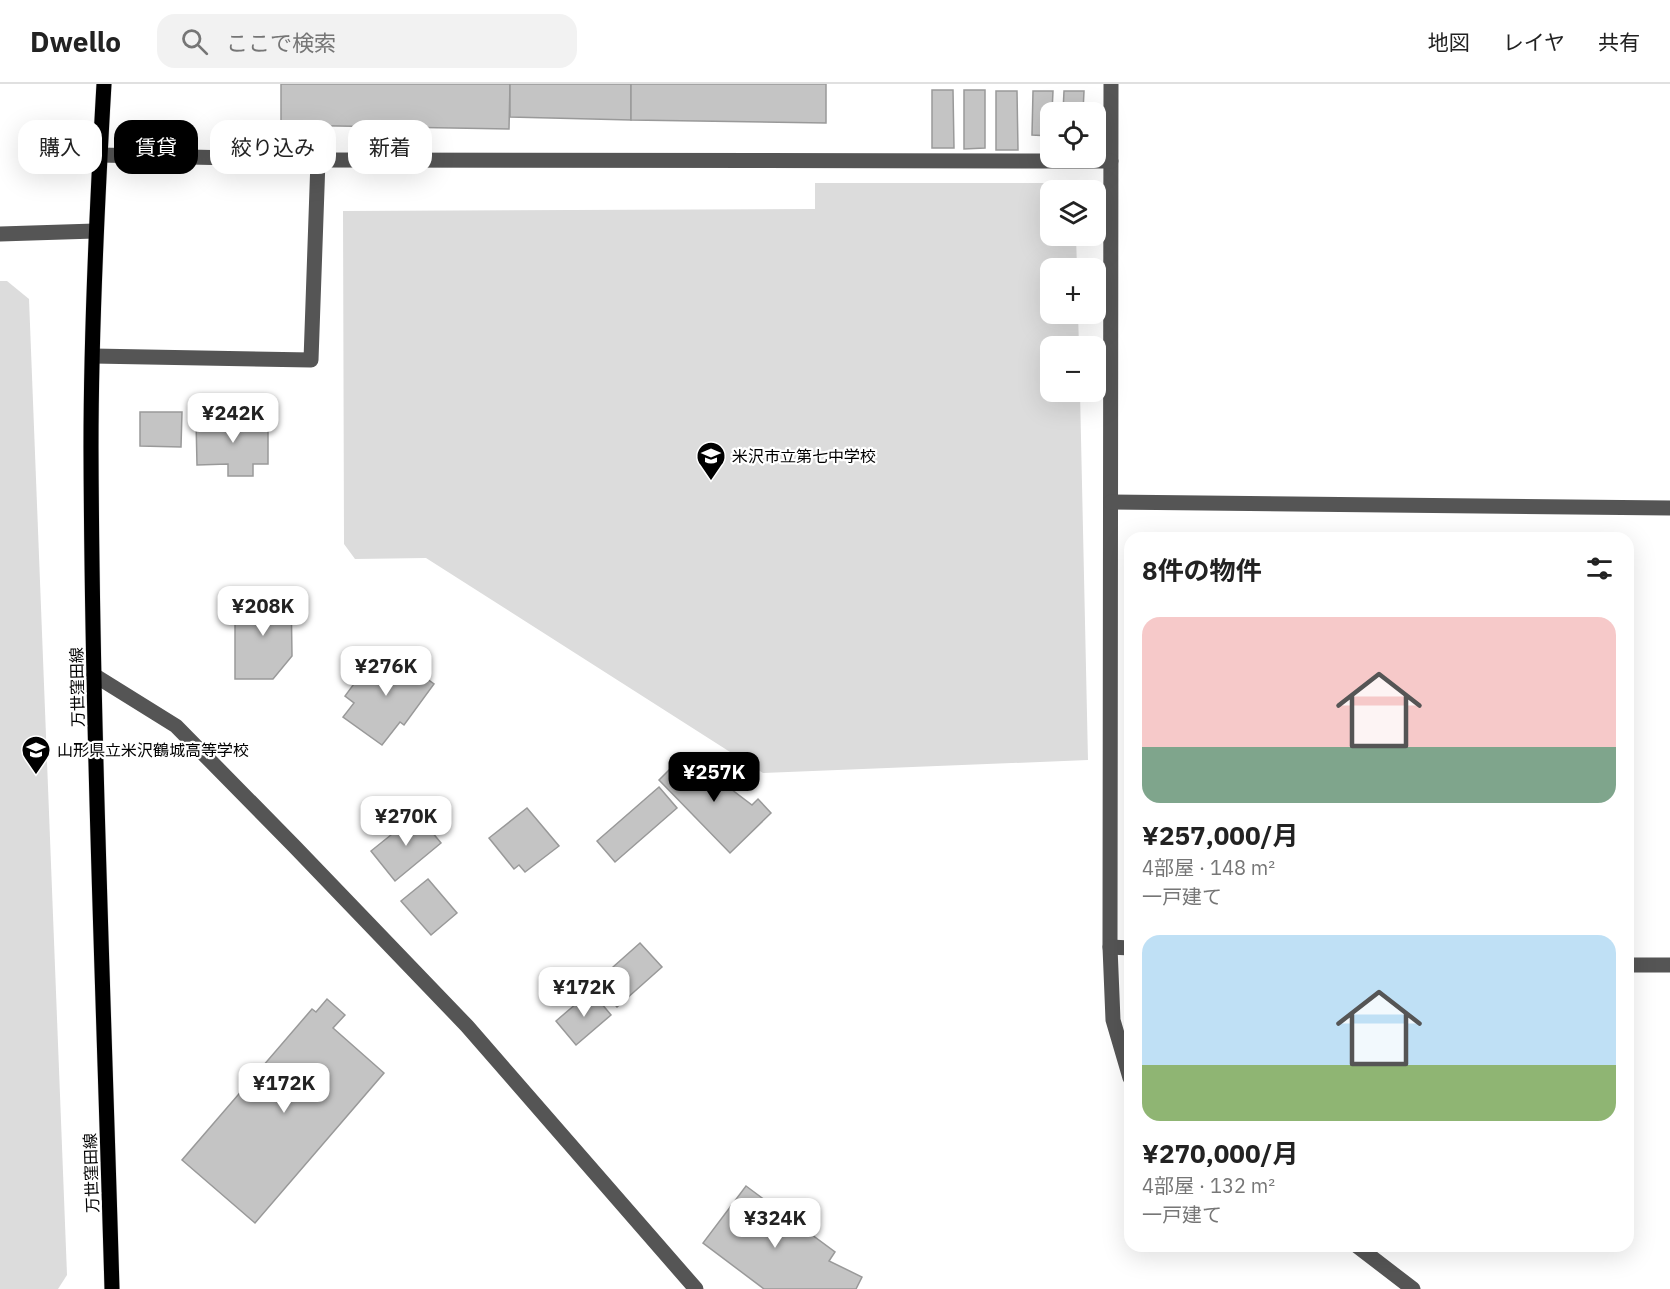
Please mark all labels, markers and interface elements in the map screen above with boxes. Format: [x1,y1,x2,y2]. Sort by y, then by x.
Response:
search box [157,14,577,68]
text: Dwello [30,23,121,60]
icon: search [178,25,211,58]
text: ここで検索 [226,28,336,57]
text: 地図 [1428,28,1470,56]
text: レイヤ [1503,28,1565,56]
text: 共有 [1598,28,1640,56]
map controls [1040,102,1106,402]
button: locate [1040,102,1106,168]
chip: 購入 [18,120,102,174]
chip: 賃貸 [114,120,198,174]
chip: 絞り込み [210,120,336,174]
chip: 新着 [348,120,432,174]
button: layers [1040,180,1106,246]
button: + [1040,258,1106,324]
button: − [1040,336,1106,402]
pin: ¥242K [191,393,275,444]
text: ¥242K [202,399,264,426]
school or university icon: 米沢市立第七中学校 [695,440,727,482]
place label: 米沢市立第七中学校 [732,446,876,466]
icon: filters [1583,552,1616,585]
text: 8件の物件 [1142,553,1262,587]
pin: ¥208K [221,586,305,637]
text: ¥208K [232,592,294,619]
pin: ¥276K [344,646,428,697]
street label: 万世窪田線 [66,647,88,727]
text: ¥276K [355,652,417,679]
icon: home [1325,656,1433,764]
school or university icon: 山形県立米沢鶴城高等学校 [20,734,52,776]
place label: 山形県立米沢鶴城高等学校 [57,740,249,760]
pin: ¥257K [672,752,756,803]
text: ¥257K [683,758,745,785]
pin: ¥270K [364,796,448,847]
text: ¥270K [375,802,437,829]
text: ¥257,000/月 [1142,818,1299,852]
text: 4部屋 · 148 m² [1142,854,1275,881]
text: 一戸建て [1142,883,1222,910]
pin: ¥172K [542,967,626,1018]
text: ¥172K [553,973,615,1000]
icon: home [1325,974,1433,1082]
pin: ¥172K [242,1063,326,1114]
text: ¥172K [253,1069,315,1096]
street label: 万世窪田線 [80,1133,102,1213]
text: ¥270,000/月 [1142,1136,1299,1170]
text: 4部屋 · 132 m² [1142,1172,1275,1199]
pin: ¥324K [733,1198,817,1249]
text: 一戸建て [1142,1201,1222,1228]
text: ¥324K [744,1204,806,1231]

